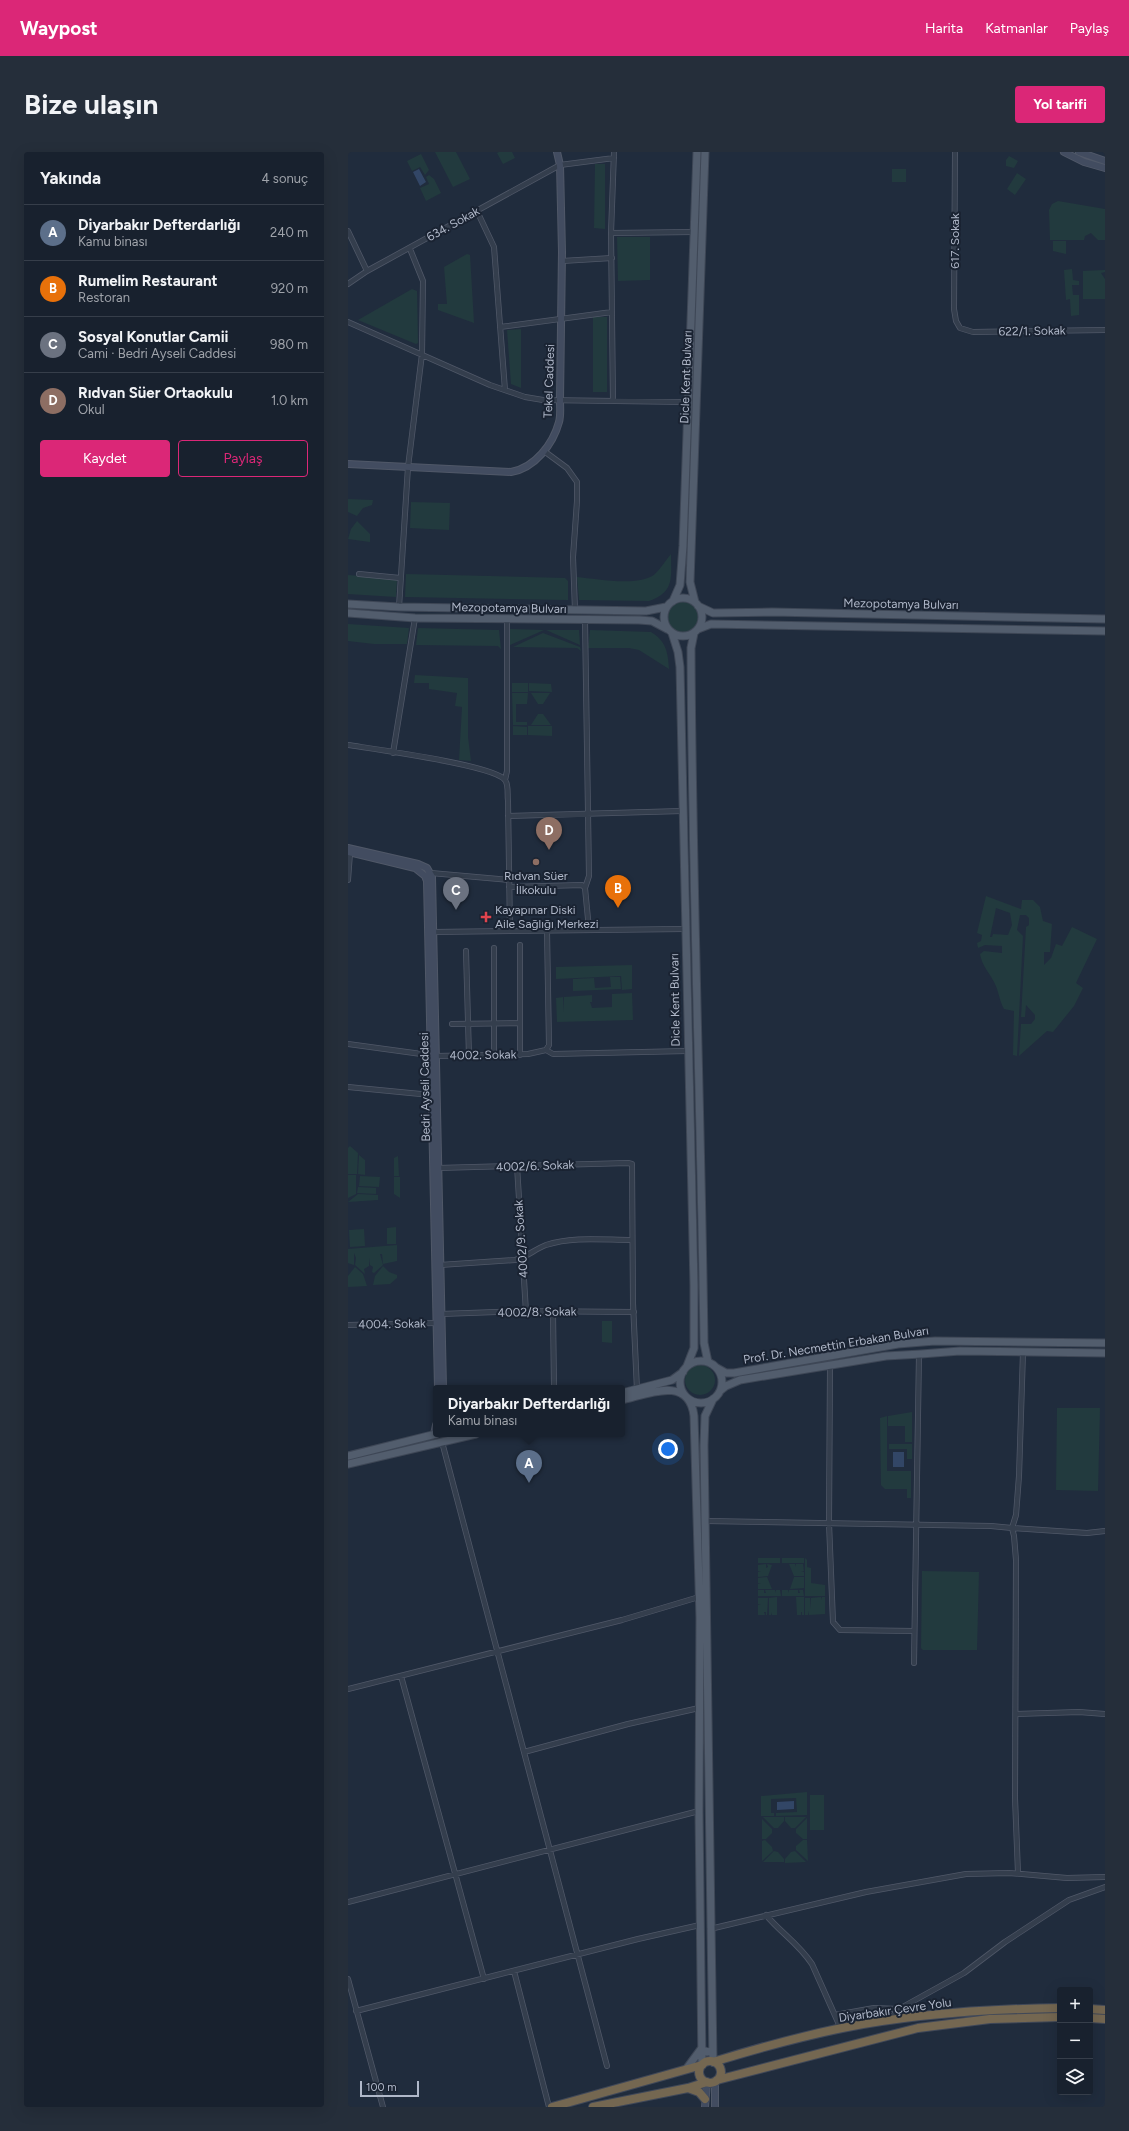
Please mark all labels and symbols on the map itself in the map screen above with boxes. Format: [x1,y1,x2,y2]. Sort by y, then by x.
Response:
street label: 634. Sokak [424,204,482,244]
street label: 617. Sokak [948,213,962,269]
street label: 622/1. Sokak [998,323,1066,339]
street label: Dicle Kent Bulvarı [677,330,695,424]
street label: Tekel Caddesi [541,344,557,418]
street label: Mezopotamya Bulvarı [843,596,959,612]
street label: Mezopotamya Bulvarı [451,600,567,616]
pin: D [536,817,562,850]
marker: Rıdvan Süer İlkokulu [531,857,541,867]
place label: Rıdvan Süer İlkokulu [504,869,568,897]
pin: B [605,875,631,908]
pin: C [443,877,469,910]
place label: Kayapınar Diski Aile Sağlığı Merkezi [495,903,599,931]
marker: Kayapınar Diski Aile Sağlığı Merkezi [480,911,492,923]
street label: Dicle Kent Bulvarı [667,953,683,1047]
street label: Bedri Ayseli Caddesi [417,1032,433,1142]
street label: 4002. Sokak [449,1047,517,1063]
street label: 4002/6. Sokak [496,1158,575,1174]
street label: 4002/9. Sokak [511,1199,531,1279]
street label: 4002/8. Sokak [497,1304,577,1320]
street label: 4004. Sokak [358,1316,426,1332]
street label: Prof. Dr. Necmettin Erbakan Bulvarı [742,1323,930,1367]
your location [658,1439,678,1459]
pin: A [516,1450,542,1483]
street label: Diyarbakır Çevre Yolu [838,1995,952,2025]
scale bar [360,2079,419,2098]

